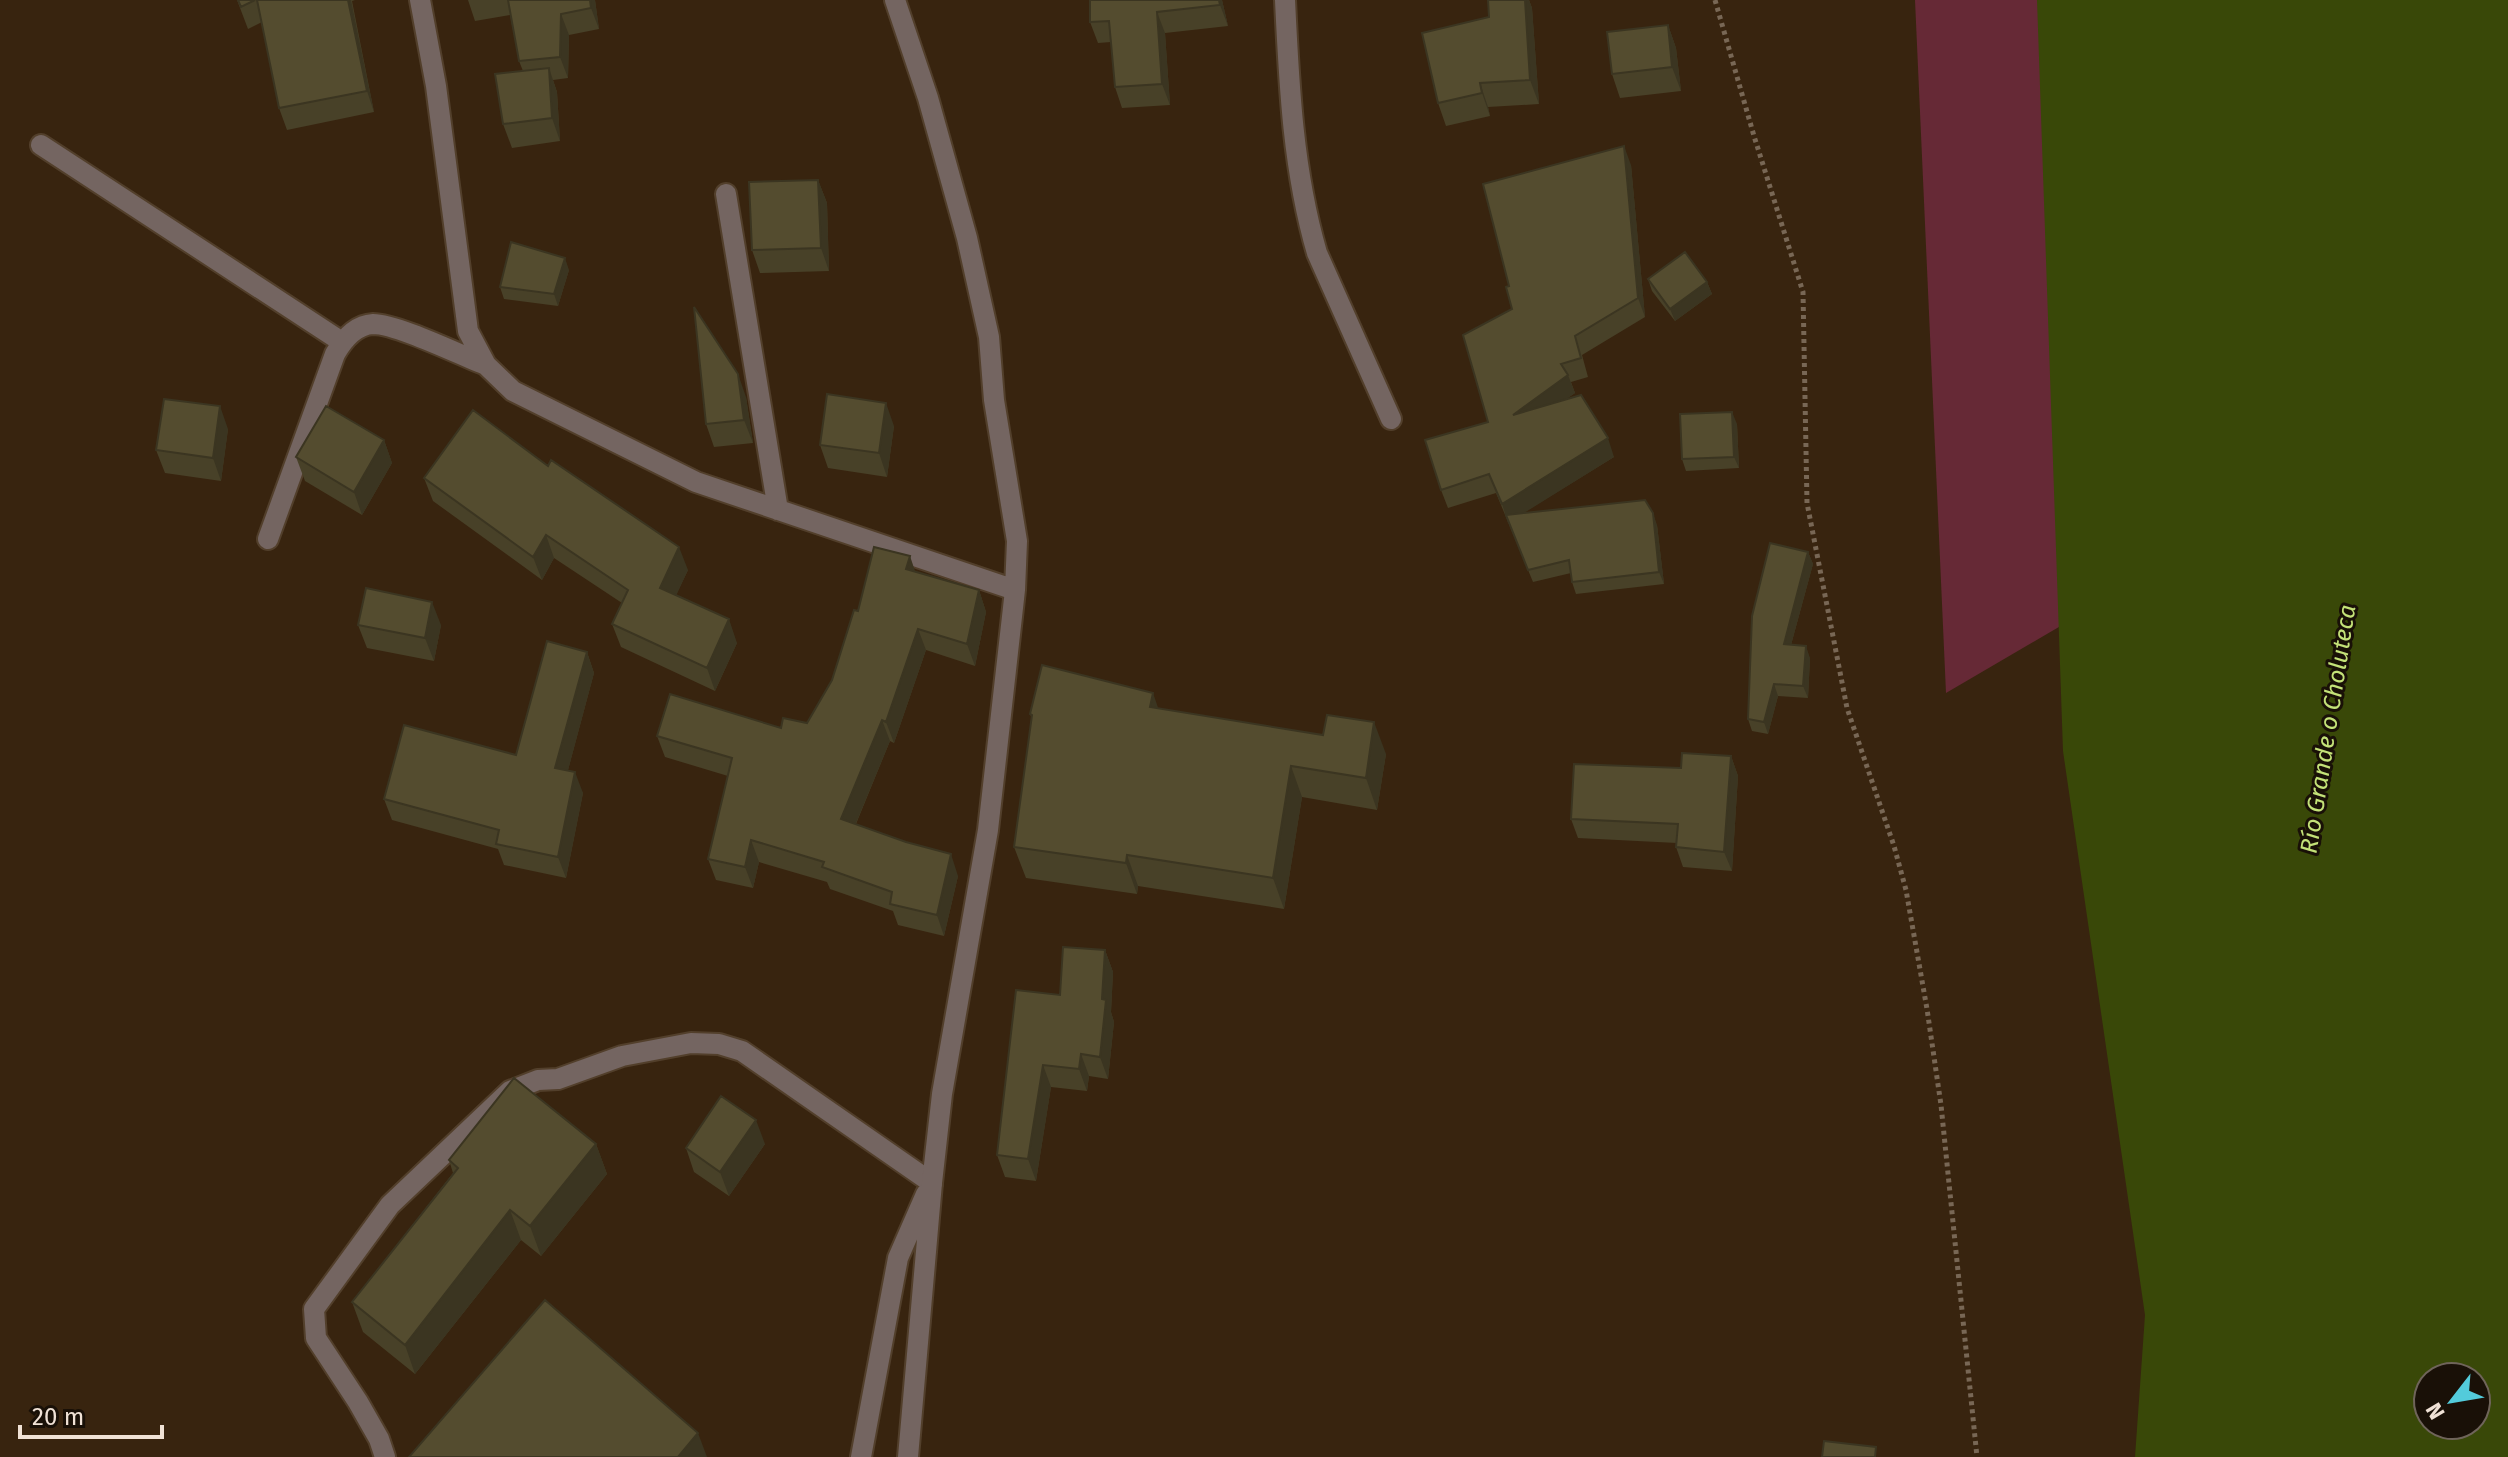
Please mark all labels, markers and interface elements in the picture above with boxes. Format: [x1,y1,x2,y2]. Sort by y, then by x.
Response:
water label: Río Grande o Choluteca [2295,603,2361,855]
north arrow [2412,1361,2492,1441]
scale bar [20,1389,162,1439]
text: N [2420,1398,2451,1424]
text: 20 m [32,1403,84,1431]

